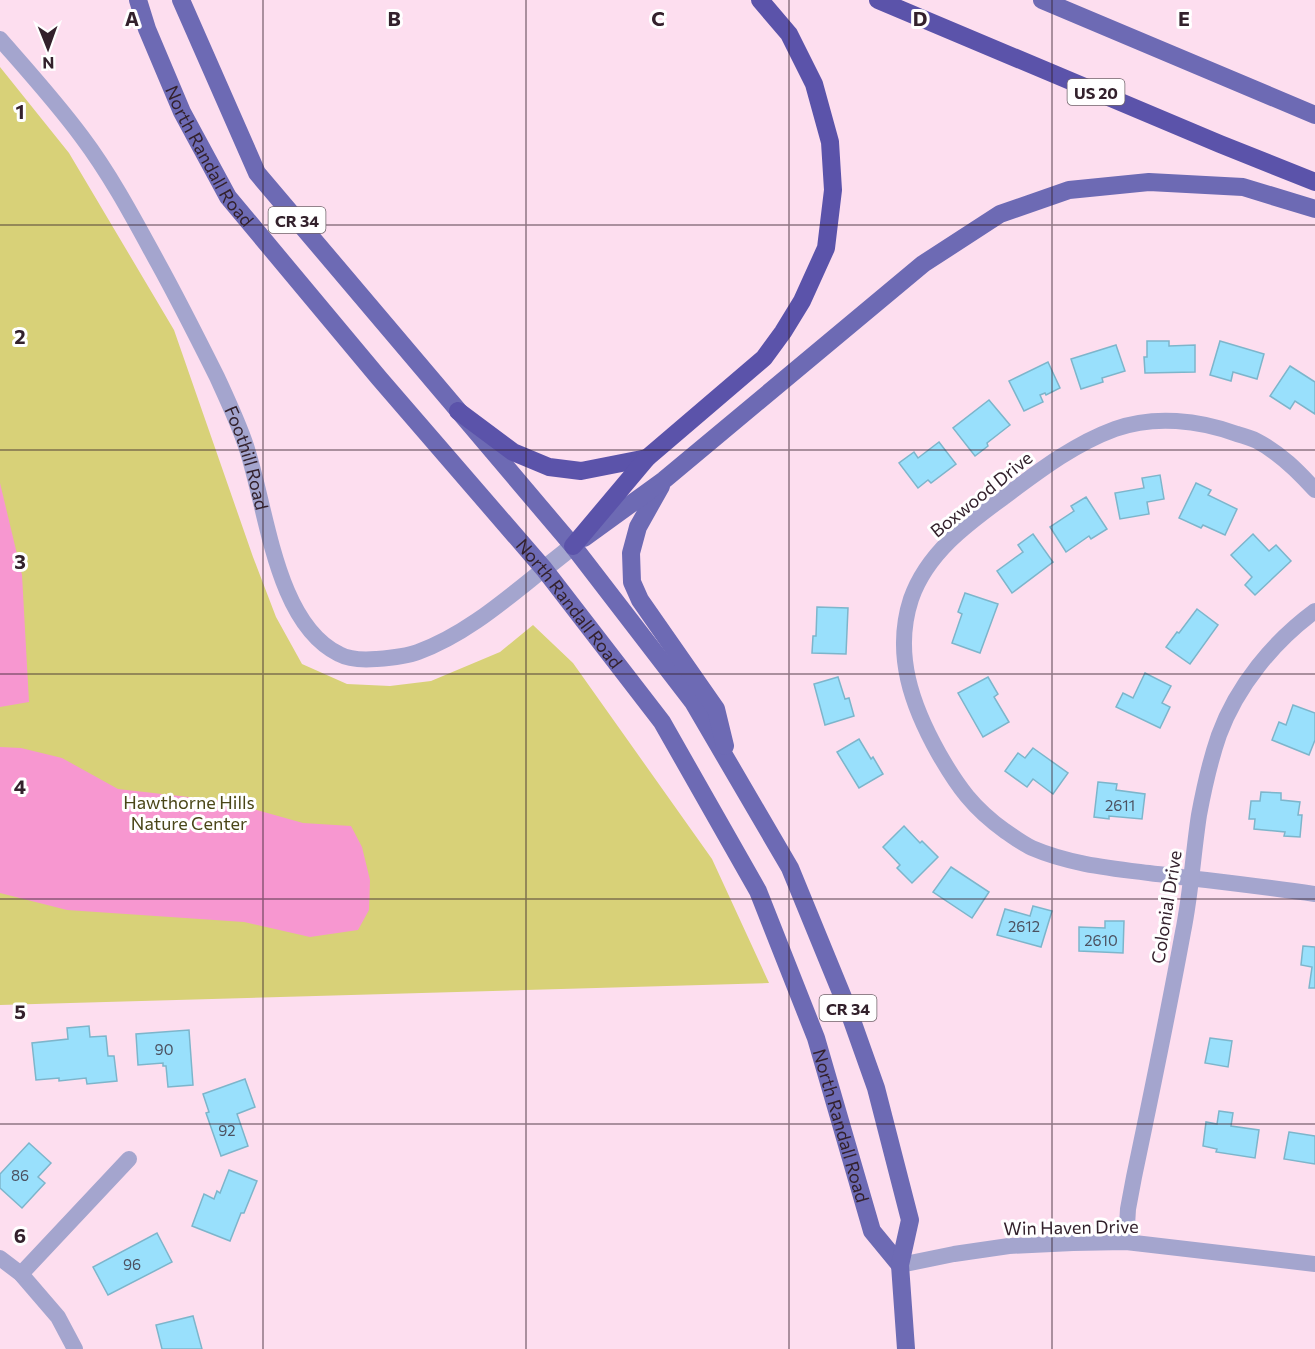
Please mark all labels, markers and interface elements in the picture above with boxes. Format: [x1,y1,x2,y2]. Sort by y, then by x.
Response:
text: A [125,6,139,30]
text: B [387,6,401,30]
text: C [651,6,665,30]
text: D [913,6,927,30]
text: E [1178,6,1190,30]
north arrow [18,18,78,78]
text: N [42,54,54,73]
road number: US 20 [1068,79,1124,105]
street label: North Randall Road [161,82,258,230]
text: 1 [15,99,25,123]
road number: CR 34 [268,207,326,233]
text: 2 [14,324,26,348]
street label: Foothill Road [220,402,273,512]
street label: Boxwood Drive [926,446,1036,542]
street label: North Randall Road [512,534,627,673]
text: 3 [14,549,26,573]
text: 4 [14,774,26,798]
park label: Hawthorne Hills Nature Center [123,791,255,834]
house number: 2611 [1105,796,1135,814]
street label: Colonial Drive [1146,849,1186,965]
house number: 2612 [1008,917,1040,935]
house number: 2610 [1084,931,1118,949]
road number: CR 34 [820,995,876,1021]
text: 5 [14,999,26,1023]
house number: 90 [155,1040,173,1058]
street label: North Randall Road [809,1046,874,1205]
house number: 92 [218,1121,236,1139]
house number: 86 [11,1166,29,1184]
street label: Win Haven Drive [1003,1215,1139,1239]
text: 6 [14,1223,26,1247]
house number: 96 [123,1255,141,1273]

